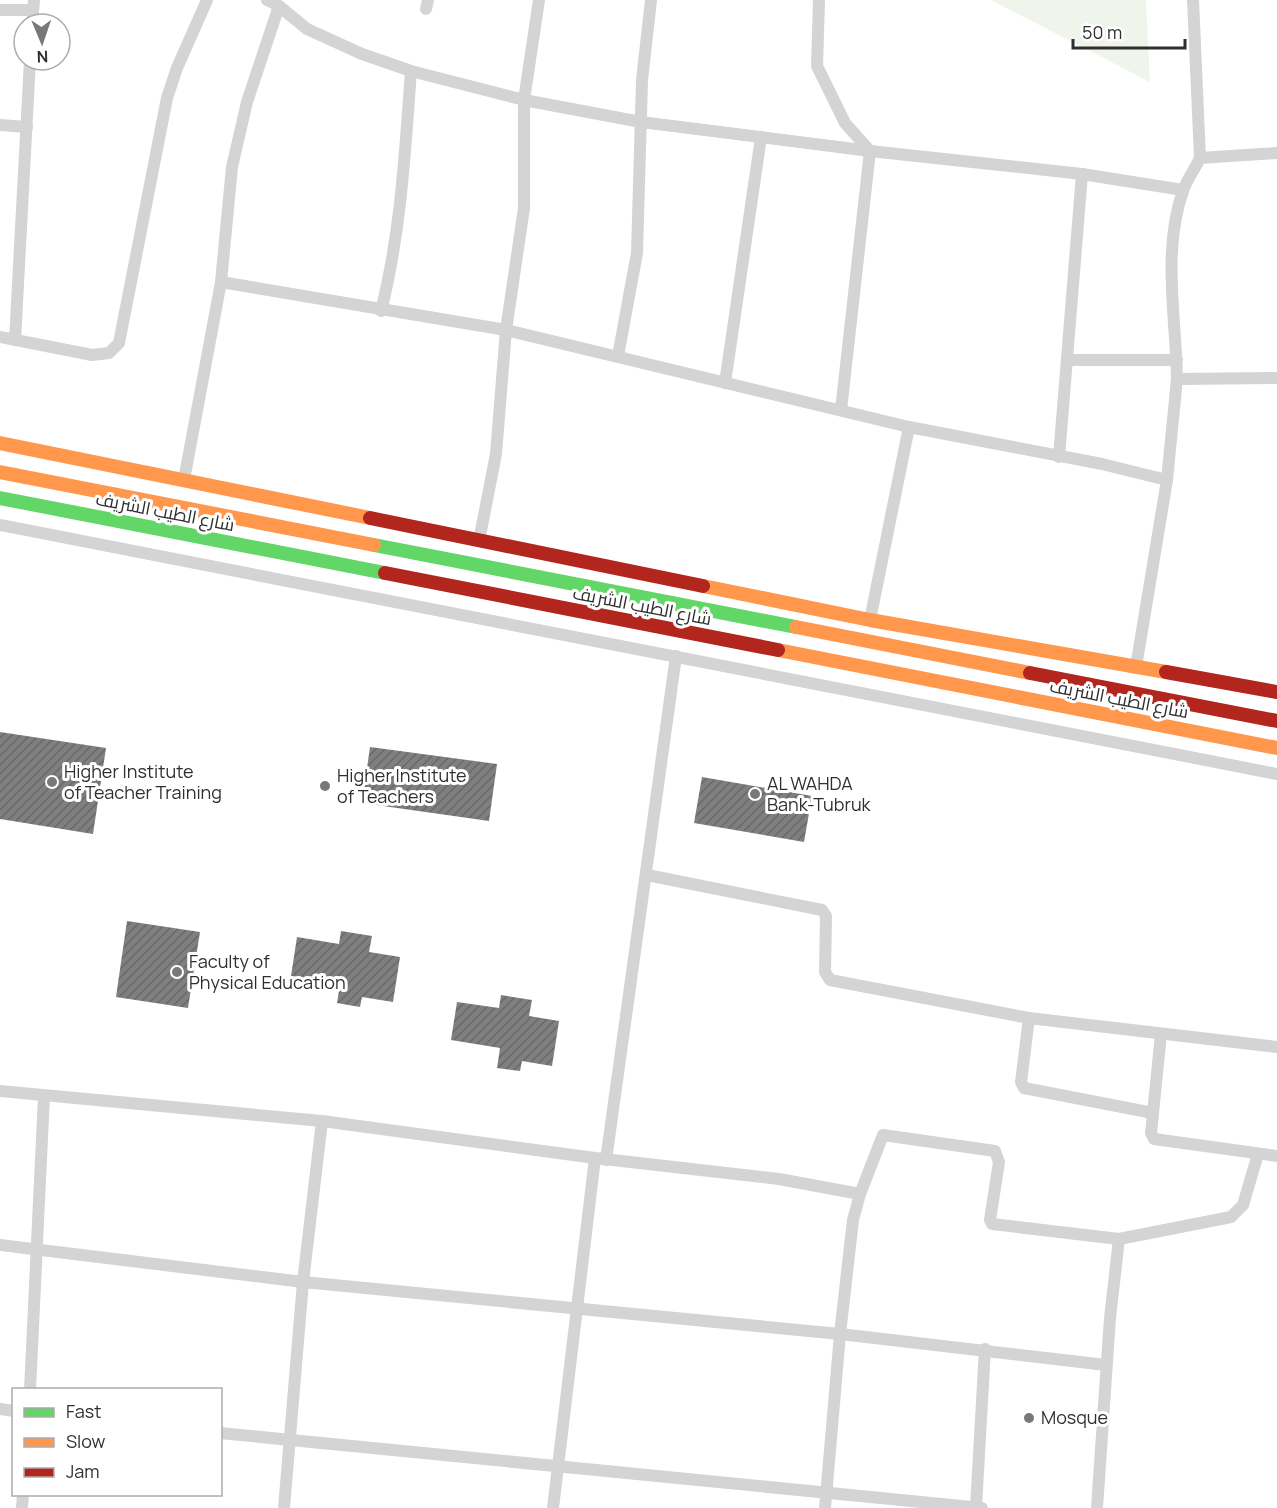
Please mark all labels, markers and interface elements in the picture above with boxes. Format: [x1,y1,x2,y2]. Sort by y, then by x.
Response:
north arrow [12,12,72,72]
scale bar [1073,12,1186,50]
text: 50 m [1082,20,1122,44]
text: N [36,46,49,68]
street label: شارع الطيب الشريف [94,486,237,537]
street label: شارع الطيب الشريف [571,580,714,631]
street label: شارع الطيب الشريف [1048,673,1191,724]
place label: Higher Institute of Teacher Training [64,759,222,804]
place label: Higher Institute of Teachers [337,763,467,808]
place label: AL WAHDA Bank-Tubruk [767,771,872,816]
marker: Higher Institute of Teacher Training [45,775,59,789]
marker: Higher Institute of Teachers [318,779,332,793]
marker: AL WAHDA Bank-Tubruk [748,787,762,801]
place label: Faculty of Physical Education [189,949,346,994]
marker: Faculty of Physical Education [170,965,184,979]
legend [12,1388,222,1496]
text: Fast [66,1399,101,1423]
place label: Mosque [1041,1405,1108,1429]
marker: Mosque [1022,1411,1036,1425]
text: Slow [66,1429,106,1453]
text: Jam [66,1459,100,1483]

